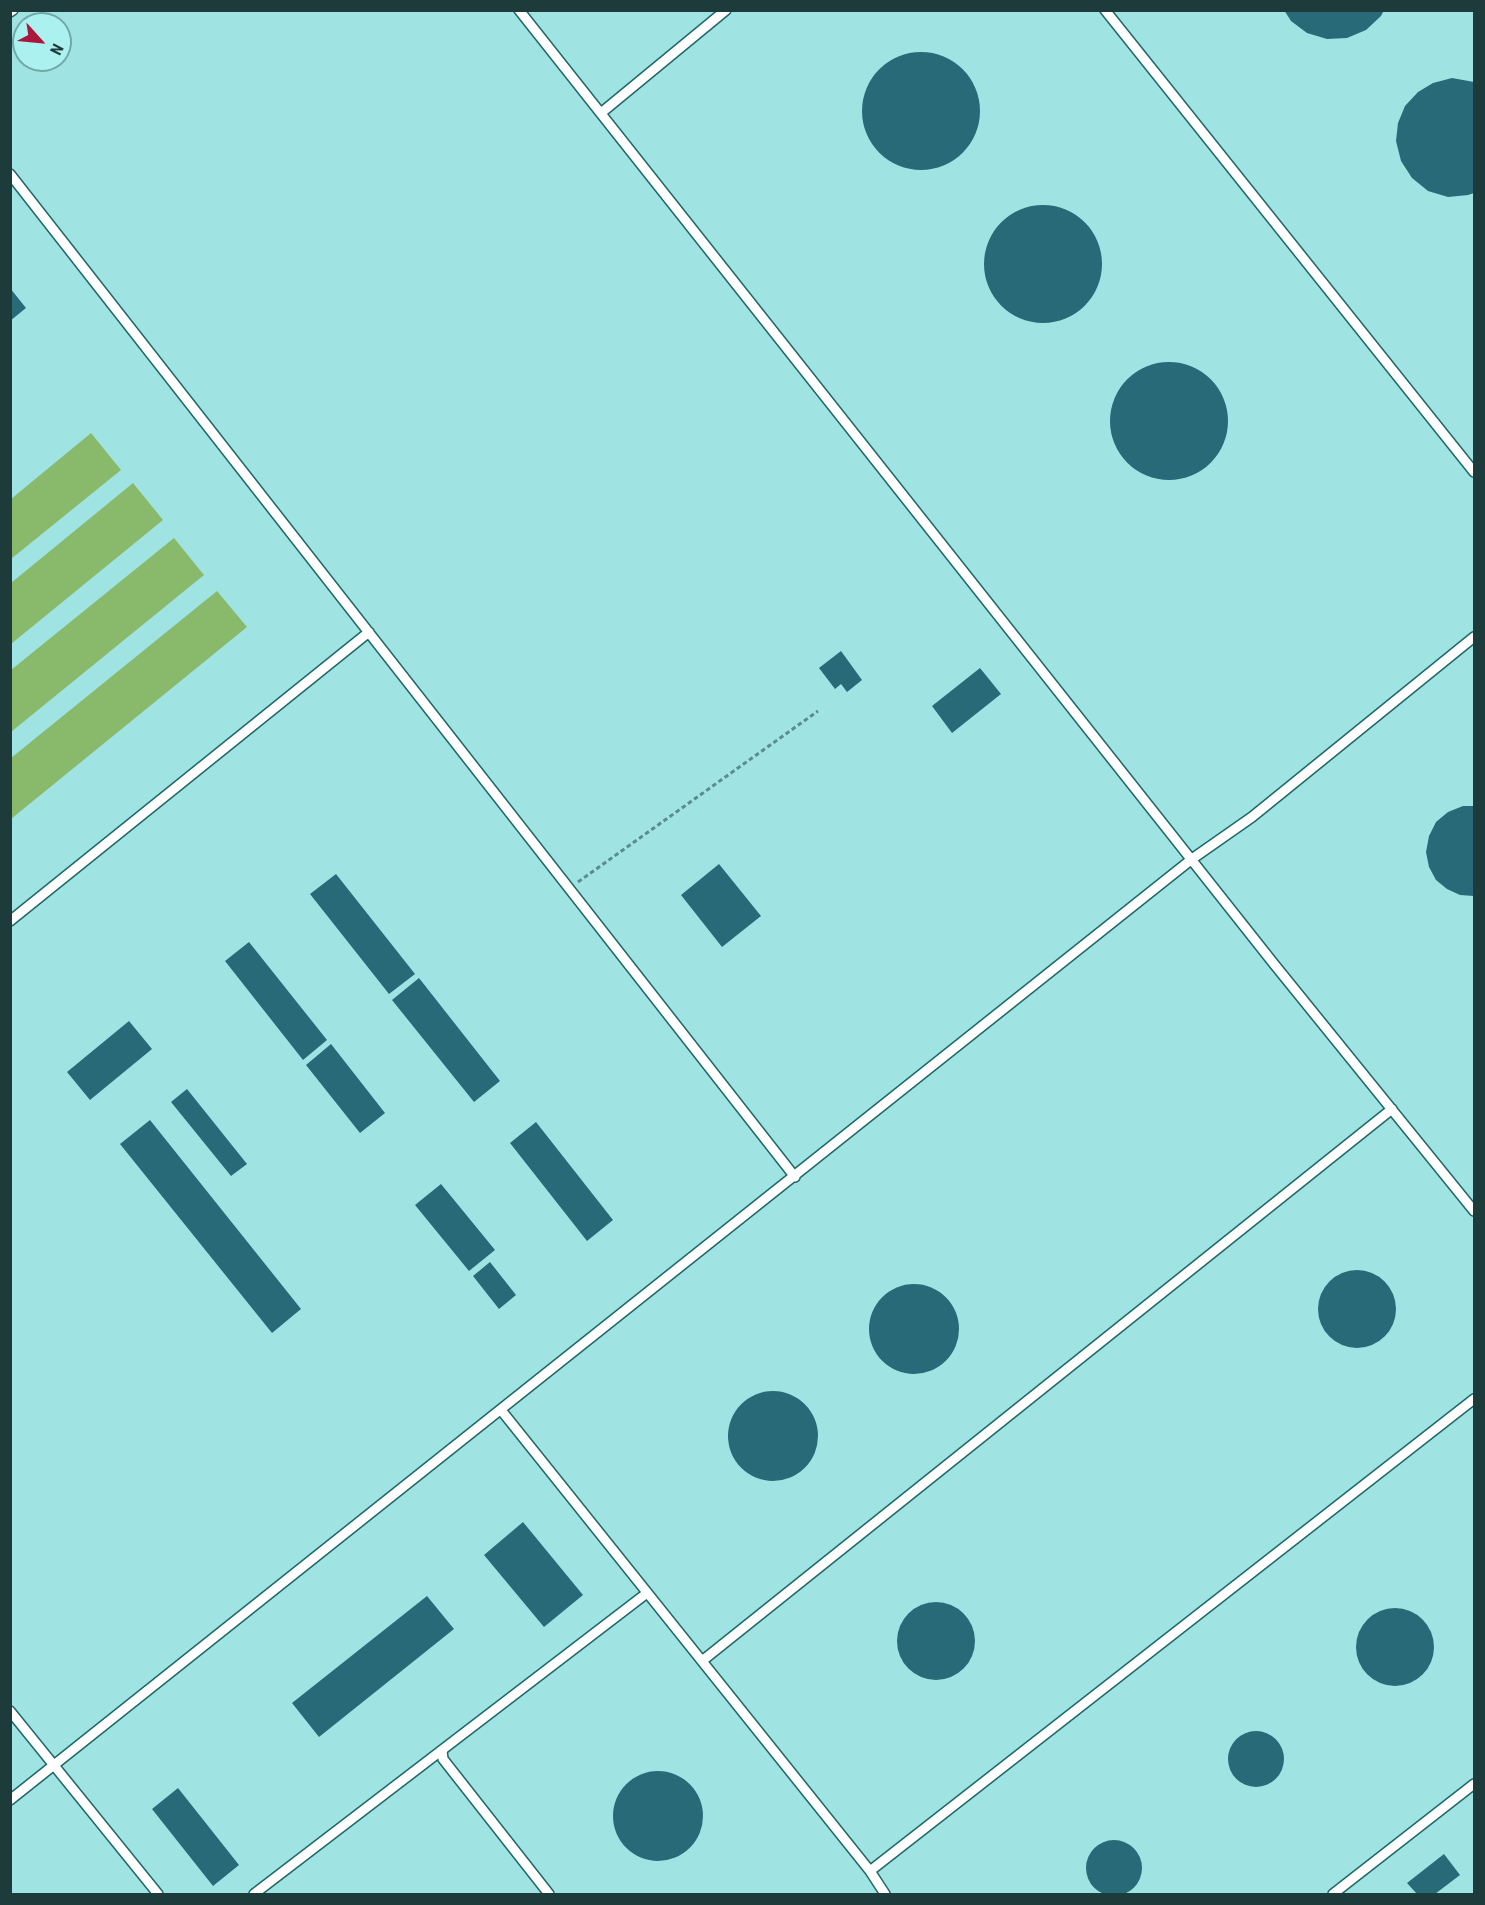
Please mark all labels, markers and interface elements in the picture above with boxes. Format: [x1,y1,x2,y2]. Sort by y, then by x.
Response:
north arrow [12,12,72,72]
text: N [46,41,67,58]

